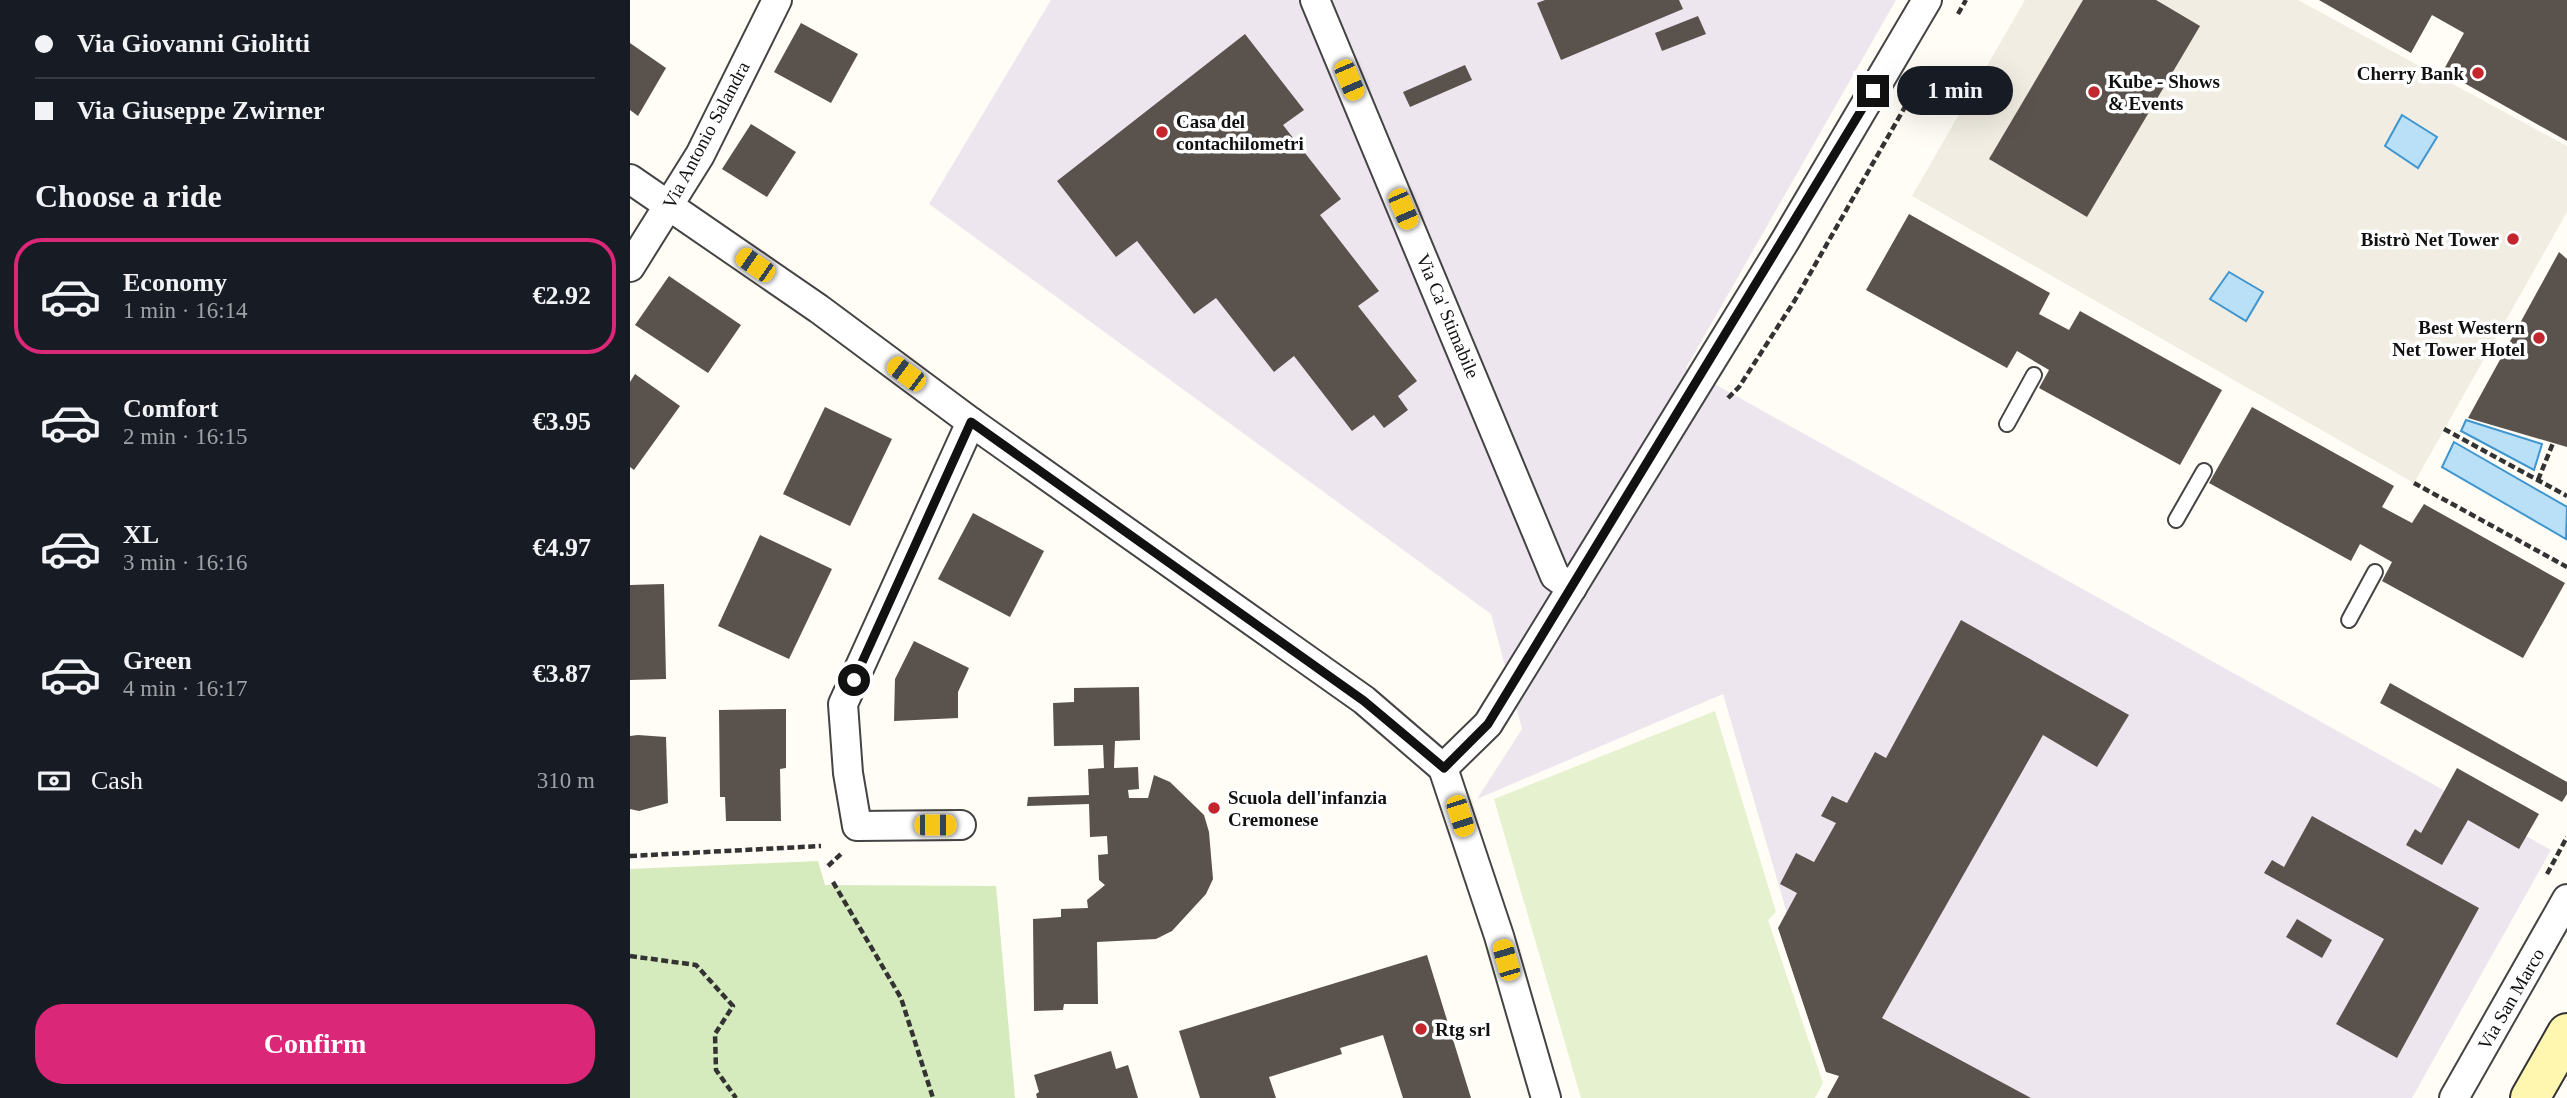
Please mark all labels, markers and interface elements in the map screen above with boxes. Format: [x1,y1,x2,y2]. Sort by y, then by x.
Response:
text: Via Giovanni Giolitti [77,29,310,58]
street label: Via Antonio Salandra [658,57,754,212]
car [1332,57,1367,103]
place label: Cherry Bank [2357,63,2464,84]
marker: Cherry Bank [2470,65,2486,81]
callout: 1 min [1898,66,2013,116]
place label: Kube - Shows & Events [2108,71,2220,114]
route end [1857,75,1889,107]
text: 1 min [1927,78,1983,103]
marker: Kube - Shows & Events [2086,84,2102,100]
text: Via Giuseppe Zwirner [77,96,324,125]
place label: Casa del contachilometri [1176,111,1304,154]
marker: Casa del contachilometri [1154,124,1170,140]
text: Choose a ride [35,178,222,214]
car [1386,186,1421,232]
place label: Bistrò Net Tower [2361,229,2500,250]
marker: Bistrò Net Tower [2505,231,2521,247]
car [732,244,779,286]
street label: Via Ca' Stimabile [1412,251,1484,381]
icon: car [39,265,102,328]
text: Economy [123,268,227,297]
text: €2.92 [533,281,591,310]
text: 1 min · 16:14 [123,298,248,323]
place label: Best Western Net Tower Hotel [2392,317,2525,360]
marker: Best Western Net Tower Hotel [2531,330,2547,346]
car [883,353,930,395]
icon: car [39,391,102,454]
text: Comfort [123,394,218,423]
text: €3.95 [533,407,591,436]
text: 2 min · 16:15 [123,424,248,449]
icon: car [39,517,102,580]
text: XL [123,520,159,549]
text: €4.97 [533,533,591,562]
text: 3 min · 16:16 [123,550,248,575]
icon: car [39,643,102,706]
text: Green [123,646,192,675]
text: €3.87 [533,659,591,688]
route start [838,664,870,696]
text: 4 min · 16:17 [123,676,248,701]
icon: cash [35,762,73,800]
text: Cash [91,766,143,795]
text: 310 m [537,768,595,793]
place label: Scuola dell'infanzia Cremonese [1228,787,1387,830]
car [1444,793,1477,839]
marker: Scuola dell'infanzia Cremonese [1206,800,1222,816]
car [915,815,957,836]
car [1491,937,1522,983]
street label: Via San Marco [2473,944,2549,1054]
button: Confirm [35,1004,595,1084]
place label: Rtg srl [1435,1019,1490,1040]
marker: Rtg srl [1413,1021,1429,1037]

